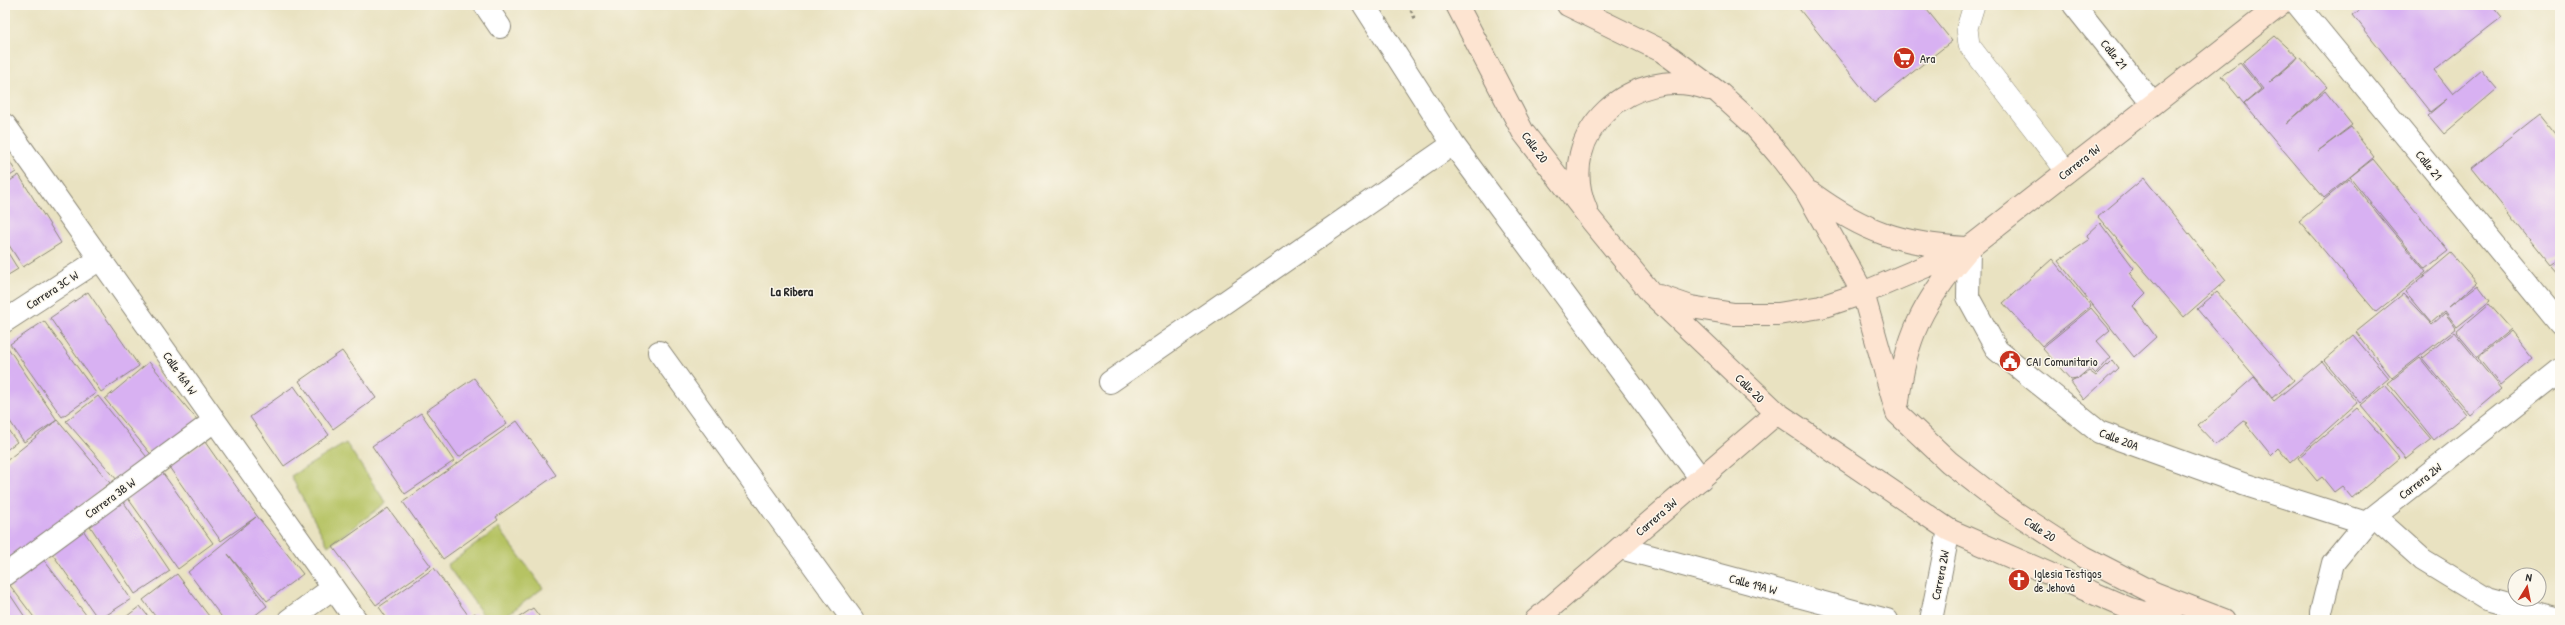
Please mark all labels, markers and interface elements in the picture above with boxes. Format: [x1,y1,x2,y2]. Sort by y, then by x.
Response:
street label: Calle 21 [2097,35,2131,73]
supermarket icon: Ara [1891,45,1917,71]
place label: Ara [1920,50,1935,67]
street label: Calle 20 [1518,128,1552,166]
street label: Carrera 1W [2054,140,2104,184]
street label: Calle 21 [2412,146,2446,184]
street label: Carrera 3C W [22,266,82,313]
district label: La Ribera [771,282,814,300]
street label: Calle 16A W [159,348,201,399]
public building icon: CAI Comunitario [1997,348,2023,374]
place label: CAI Comunitario [2026,353,2098,370]
street label: Calle 20 [1732,370,1768,406]
street label: Calle 20A [2097,424,2141,454]
street label: Carrera 2W [2395,458,2446,503]
street label: Carrera 3B W [81,473,139,522]
street label: Carrera 3W [1631,494,1681,540]
street label: Calle 20 [2021,512,2059,546]
street label: Carrera 2W [1927,548,1953,601]
place label: Iglesia Testigos de Jehová [2034,565,2102,596]
church icon: Iglesia Testigos de Jehová [2006,567,2032,593]
north arrow [2507,567,2547,607]
street label: Calle 19A W [1727,569,1779,599]
text: N [2525,570,2533,585]

